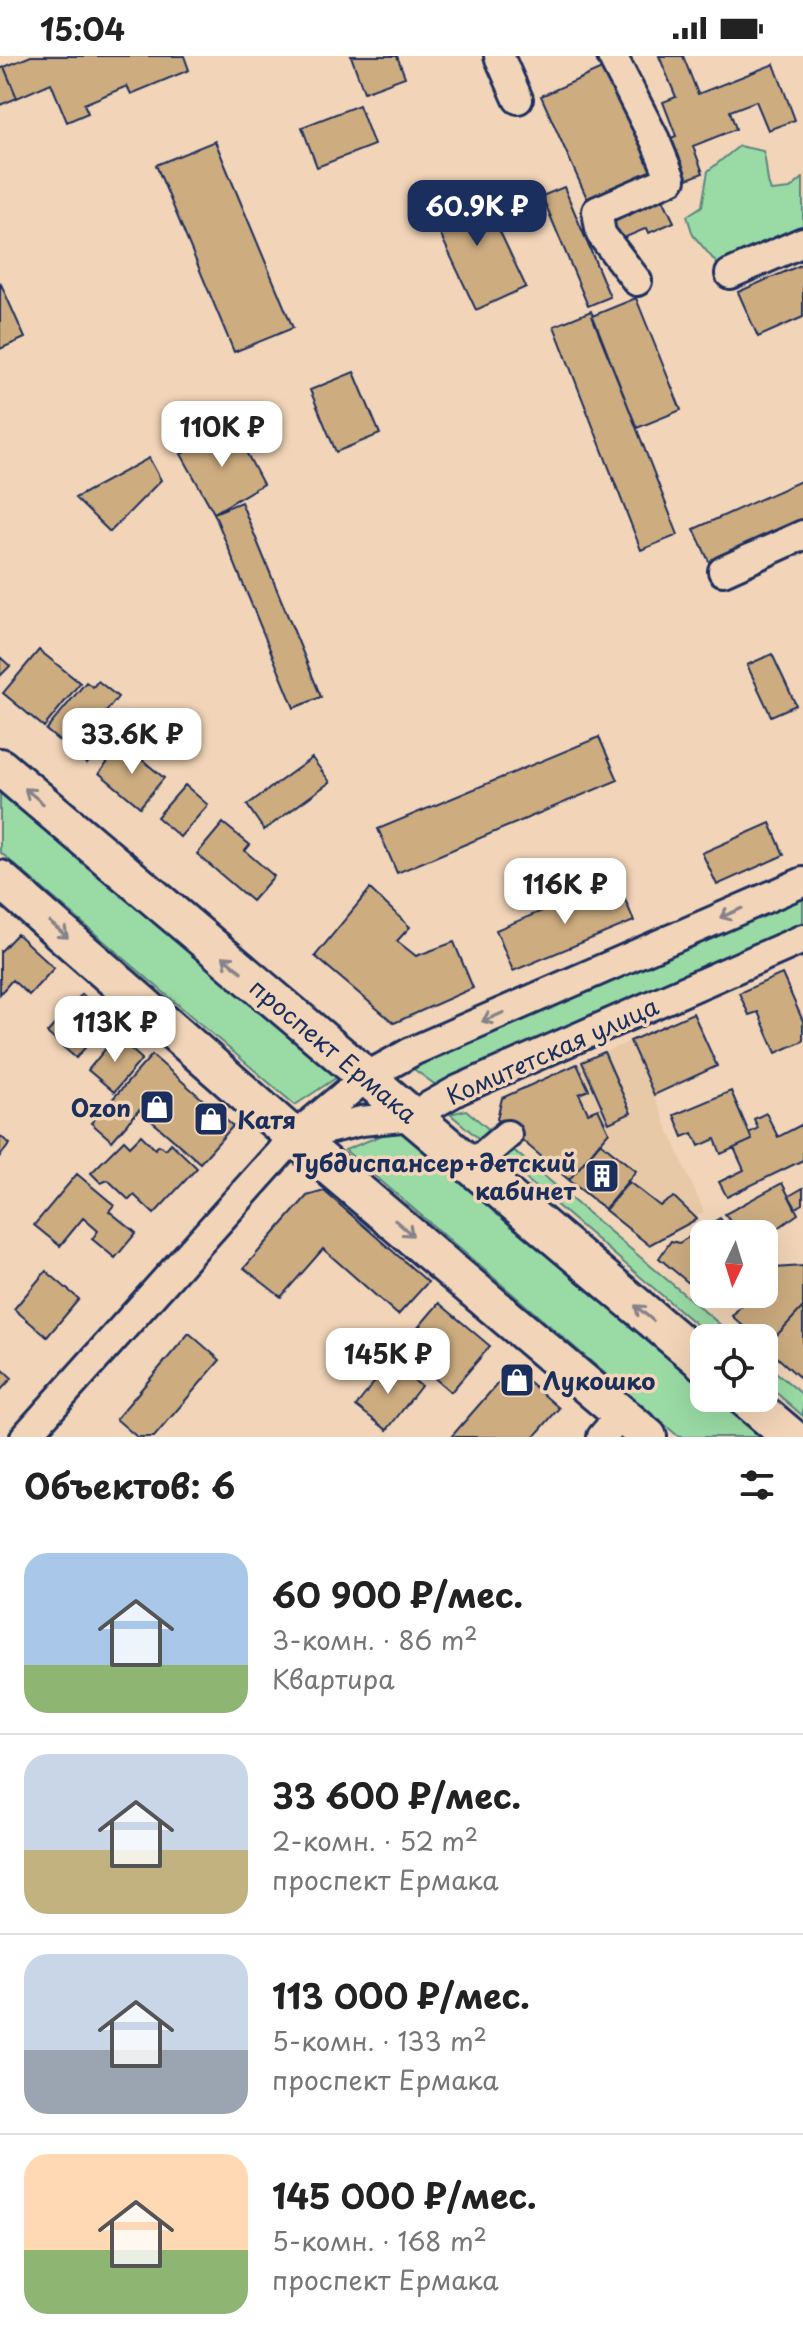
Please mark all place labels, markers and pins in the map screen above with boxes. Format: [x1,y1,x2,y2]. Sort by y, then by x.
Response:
pin: 60.9K ₽ [403,180,551,248]
pin: 110K ₽ [157,401,287,469]
pin: 33.6K ₽ [58,708,206,776]
pin: 116K ₽ [500,858,630,926]
pin: 113K ₽ [50,996,180,1064]
shop icon: Ozon [138,1088,176,1126]
place label: Ozon [71,1089,131,1125]
shop icon: Катя [192,1100,230,1138]
place label: Катя [237,1101,296,1137]
place label: Тубдиспансер+детский кабинет [292,1144,577,1208]
building icon: Тубдиспансер+детский кабинет [583,1157,621,1195]
pin: 145K ₽ [323,1328,453,1396]
shop icon: Лукошко [498,1361,536,1399]
place label: Лукошко [543,1362,655,1398]

